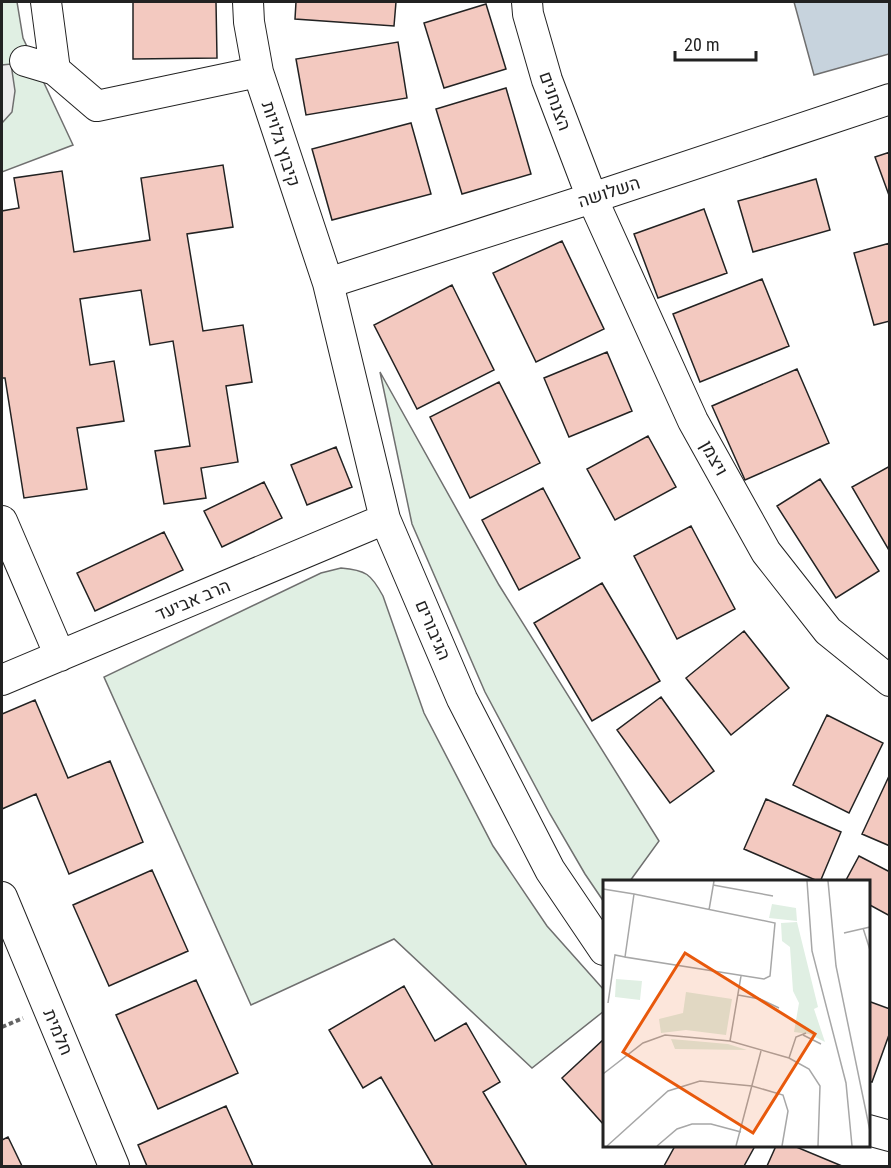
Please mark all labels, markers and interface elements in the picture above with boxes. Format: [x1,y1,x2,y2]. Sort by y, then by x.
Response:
scale bar [675,24,756,62]
text: 20 m [684,34,719,55]
street label: הצנחנים [535,68,576,133]
street label: קיבוץ גלויות [258,98,305,189]
street label: השלושה [575,172,643,211]
street label: ויצמן [696,436,733,479]
street label: הרב אביעד [152,574,233,625]
street label: הגיבורים [411,596,456,663]
inset map [603,880,870,1147]
street label: חלמית [39,1005,78,1058]

